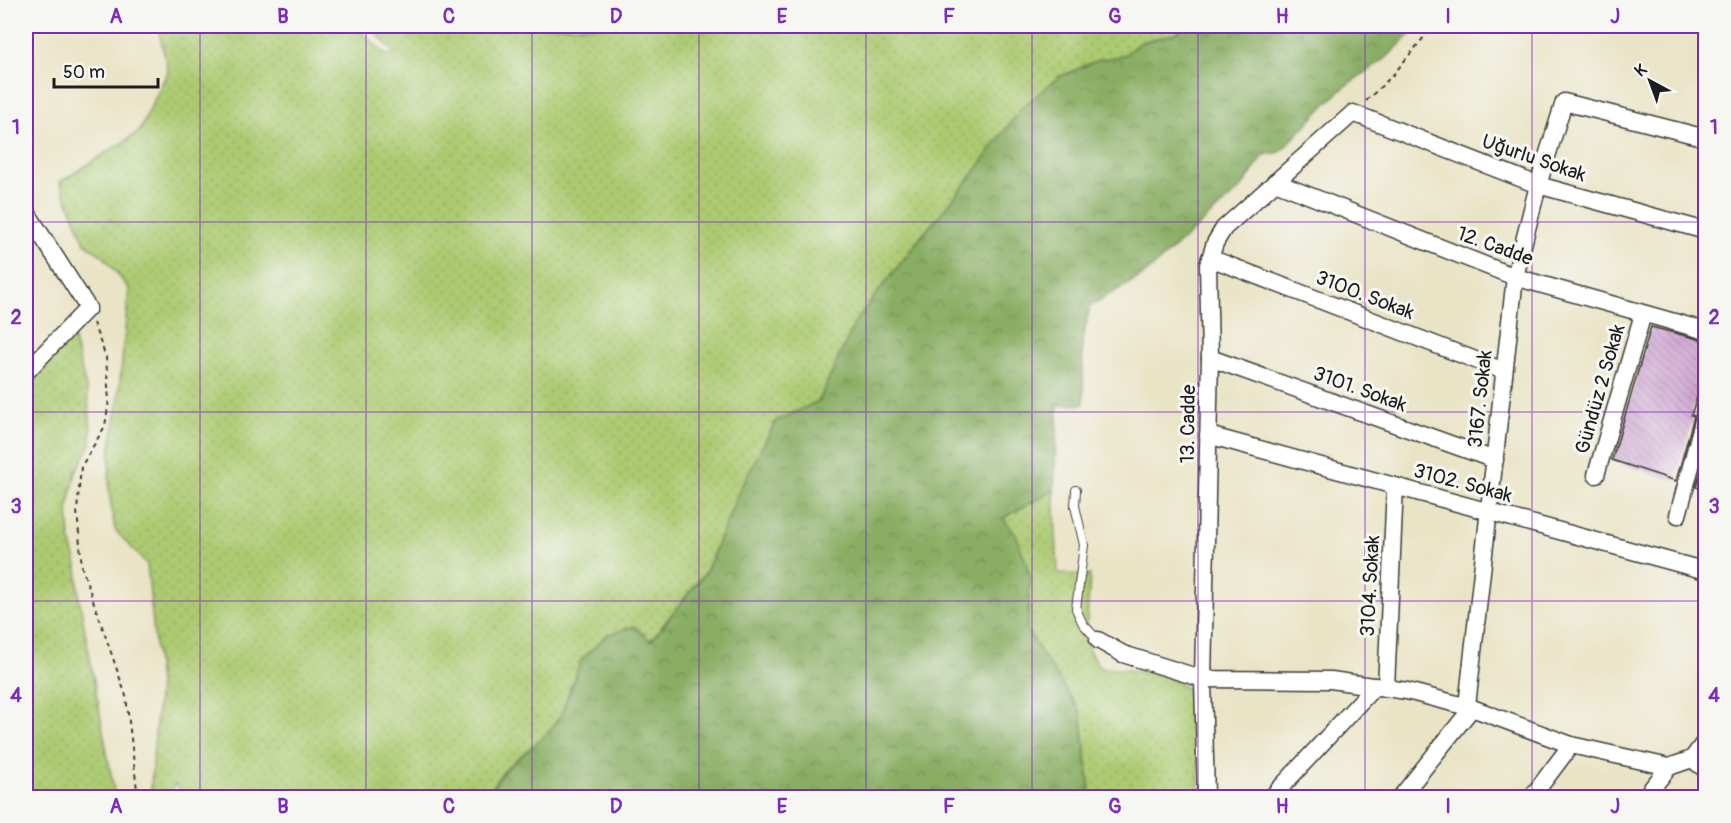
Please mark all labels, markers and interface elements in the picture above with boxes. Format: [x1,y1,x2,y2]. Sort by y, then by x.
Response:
text: A [110,4,123,29]
text: B [277,4,289,29]
text: C [443,4,455,29]
text: D [610,4,623,29]
text: E [777,4,788,29]
text: F [943,4,955,29]
text: G [1108,4,1122,29]
text: H [1276,4,1289,29]
text: I [1445,4,1451,29]
text: J [1610,4,1620,29]
scale bar [54,51,158,89]
north arrow [1620,51,1680,111]
text: K [1631,59,1651,81]
text: 50 m [63,61,105,84]
text: 1 [12,115,20,140]
text: 1 [1710,115,1718,140]
street label: Uğurlu Sokak [1479,129,1590,188]
street label: 12. Cadde [1454,221,1537,271]
street label: 3100. Sokak [1312,265,1418,325]
text: 2 [10,305,22,330]
text: 2 [1708,305,1720,330]
street label: Gündüz 2 Sokak [1570,321,1631,457]
street label: 3167. Sokak [1462,348,1498,449]
street label: 3101. Sokak [1310,361,1411,418]
street label: 13. Cadde [1175,384,1201,464]
street label: 3102. Sokak [1411,458,1516,508]
text: 3 [10,494,22,519]
text: 3 [1708,494,1720,519]
street label: 3104. Sokak [1355,534,1385,637]
text: 4 [10,683,22,708]
text: 4 [1708,683,1720,708]
text: A [110,794,123,819]
text: B [277,794,289,819]
text: C [443,794,455,819]
text: D [610,794,623,819]
text: E [777,794,788,819]
text: F [943,794,955,819]
text: G [1108,794,1122,819]
text: H [1276,794,1289,819]
text: I [1445,794,1451,819]
text: J [1610,794,1620,819]

